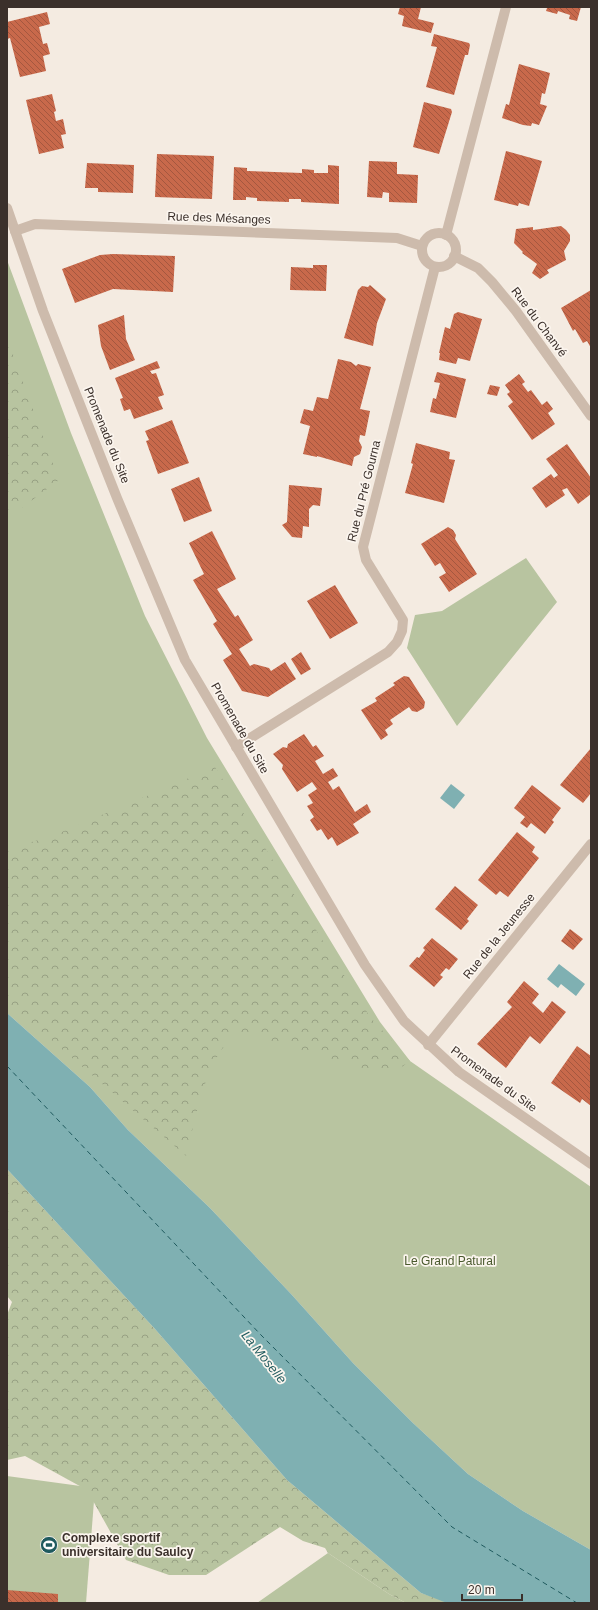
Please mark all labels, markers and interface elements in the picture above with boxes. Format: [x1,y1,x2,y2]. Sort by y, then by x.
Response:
street label: Rue des Mésanges [167,209,271,227]
street label: Rue du Chanvé [508,284,570,360]
street label: Promenade du Site [81,385,133,486]
street label: Rue du Pré Gourna [345,439,383,543]
street label: Promenade du Site [208,680,272,776]
street label: Rue de la Jeunesse [460,890,538,982]
street label: Promenade du Site [448,1043,540,1115]
park label: Le Grand Patural [404,1254,496,1268]
water label: La Moselle [238,1328,290,1386]
place label: Complexe sportif universitaire du Saulcy [62,1531,194,1559]
sports icon: Complexe sportif universitaire du Saulcy [39,1535,59,1555]
scale bar [462,1576,522,1602]
text: 20 m [468,1583,495,1597]

